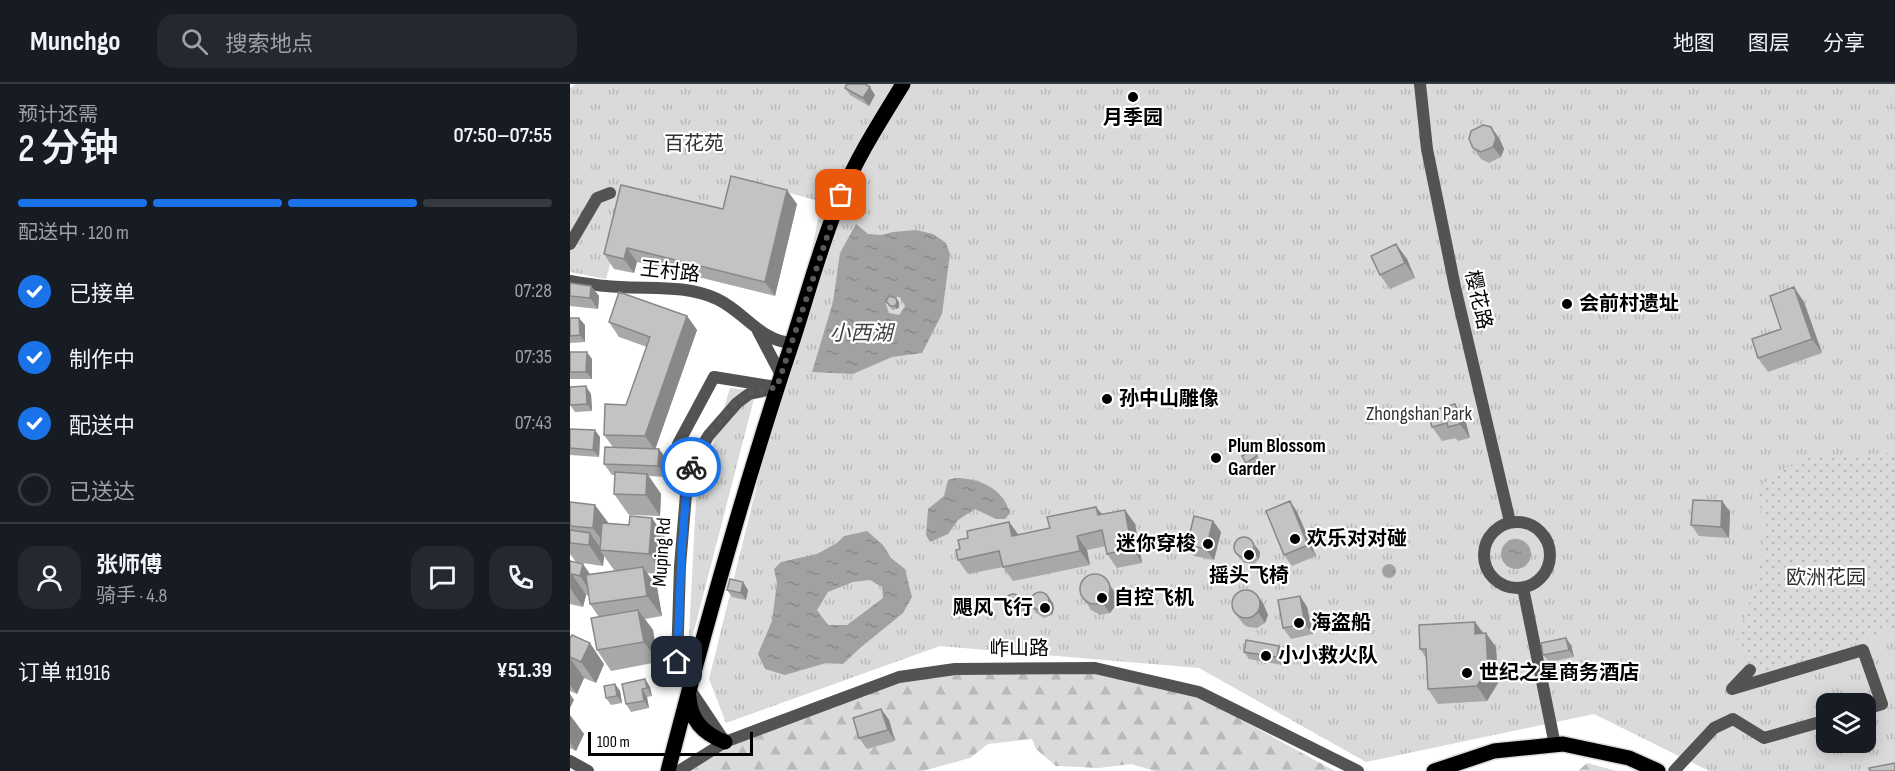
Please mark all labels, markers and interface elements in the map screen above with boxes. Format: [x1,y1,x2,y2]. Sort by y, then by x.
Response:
search box [157,14,577,68]
text: Munchgo [30,25,121,58]
icon: search [178,25,211,58]
text: 搜索地点 [226,31,314,58]
text: 地图 [1673,31,1715,56]
text: 图层 [1748,31,1790,56]
text: 分享 [1823,31,1865,56]
marker: 月季园 [1126,90,1140,104]
text: 预计还需 [18,103,98,127]
place label: 月季园 [1103,106,1163,130]
text: 07:50–07:55 [454,122,552,149]
text: 2 分钟 [18,126,119,173]
park label: 百花苑 [664,132,724,156]
pin [815,169,866,220]
icon: bag [824,178,857,211]
text: 配送中 · 120 m [18,221,129,245]
street label: 王村路 [639,257,701,287]
street label: 樱花路 [1460,268,1496,332]
icon: check [18,275,51,308]
text: 07:28 [514,279,552,303]
text: 已接单 [69,281,135,308]
place label: 会前村遗址 [1579,292,1679,316]
marker: 会前村遗址 [1560,297,1574,311]
water label: 小西湖 [830,321,895,346]
icon: check [18,341,51,374]
text: 07:35 [515,345,552,369]
text: 制作中 [69,347,135,374]
place label: 孙中山雕像 [1119,387,1219,411]
marker: 孙中山雕像 [1100,392,1114,406]
park label: Zhongshan Park [1366,402,1472,426]
icon: check [18,407,51,440]
text: 07:43 [515,411,552,435]
text: 配送中 [69,413,135,440]
place label: Plum Blossom Garder [1228,434,1326,481]
courier [661,437,721,497]
icon: bike [675,451,708,484]
marker: Plum Blossom Garder [1209,451,1223,465]
text: 已送达 [69,479,135,506]
street label: Muping Rd [648,517,676,587]
place label: 欢乐对对碰 [1307,527,1407,551]
place label: 迷你穿梭 [1116,532,1196,556]
marker: 欢乐对对碰 [1288,532,1302,546]
marker: 迷你穿梭 [1201,537,1215,551]
button: person [18,546,81,609]
button: chat [411,546,474,609]
button: phone [489,546,552,609]
marker: 摇头飞椅 [1242,548,1256,562]
text: 张师傅 [96,552,162,579]
place label: 摇头飞椅 [1209,564,1289,588]
park label: 欧洲花园 [1786,566,1866,590]
text: 骑手 · 4.8 [96,584,167,608]
place label: 自控飞机 [1114,586,1194,610]
marker: 自控飞机 [1095,591,1109,605]
place label: 飓风飞行 [953,596,1033,620]
marker: 飓风飞行 [1038,601,1052,615]
place label: 海盗船 [1311,611,1371,635]
marker: 海盗船 [1292,616,1306,630]
pin [651,636,702,687]
street label: 岞山路 [989,637,1049,661]
place label: 小小救火队 [1278,644,1378,668]
icon: home [660,645,693,678]
marker: 小小救火队 [1259,649,1273,663]
text: ¥51.39 [497,657,552,684]
text: 订单 #1916 [18,660,110,687]
place label: 世纪之星商务酒店 [1479,661,1639,685]
marker: 世纪之星商务酒店 [1460,666,1474,680]
map controls [1816,693,1876,753]
button: layers [1816,693,1876,753]
scale bar [588,729,753,756]
text: 100 m [597,733,630,752]

